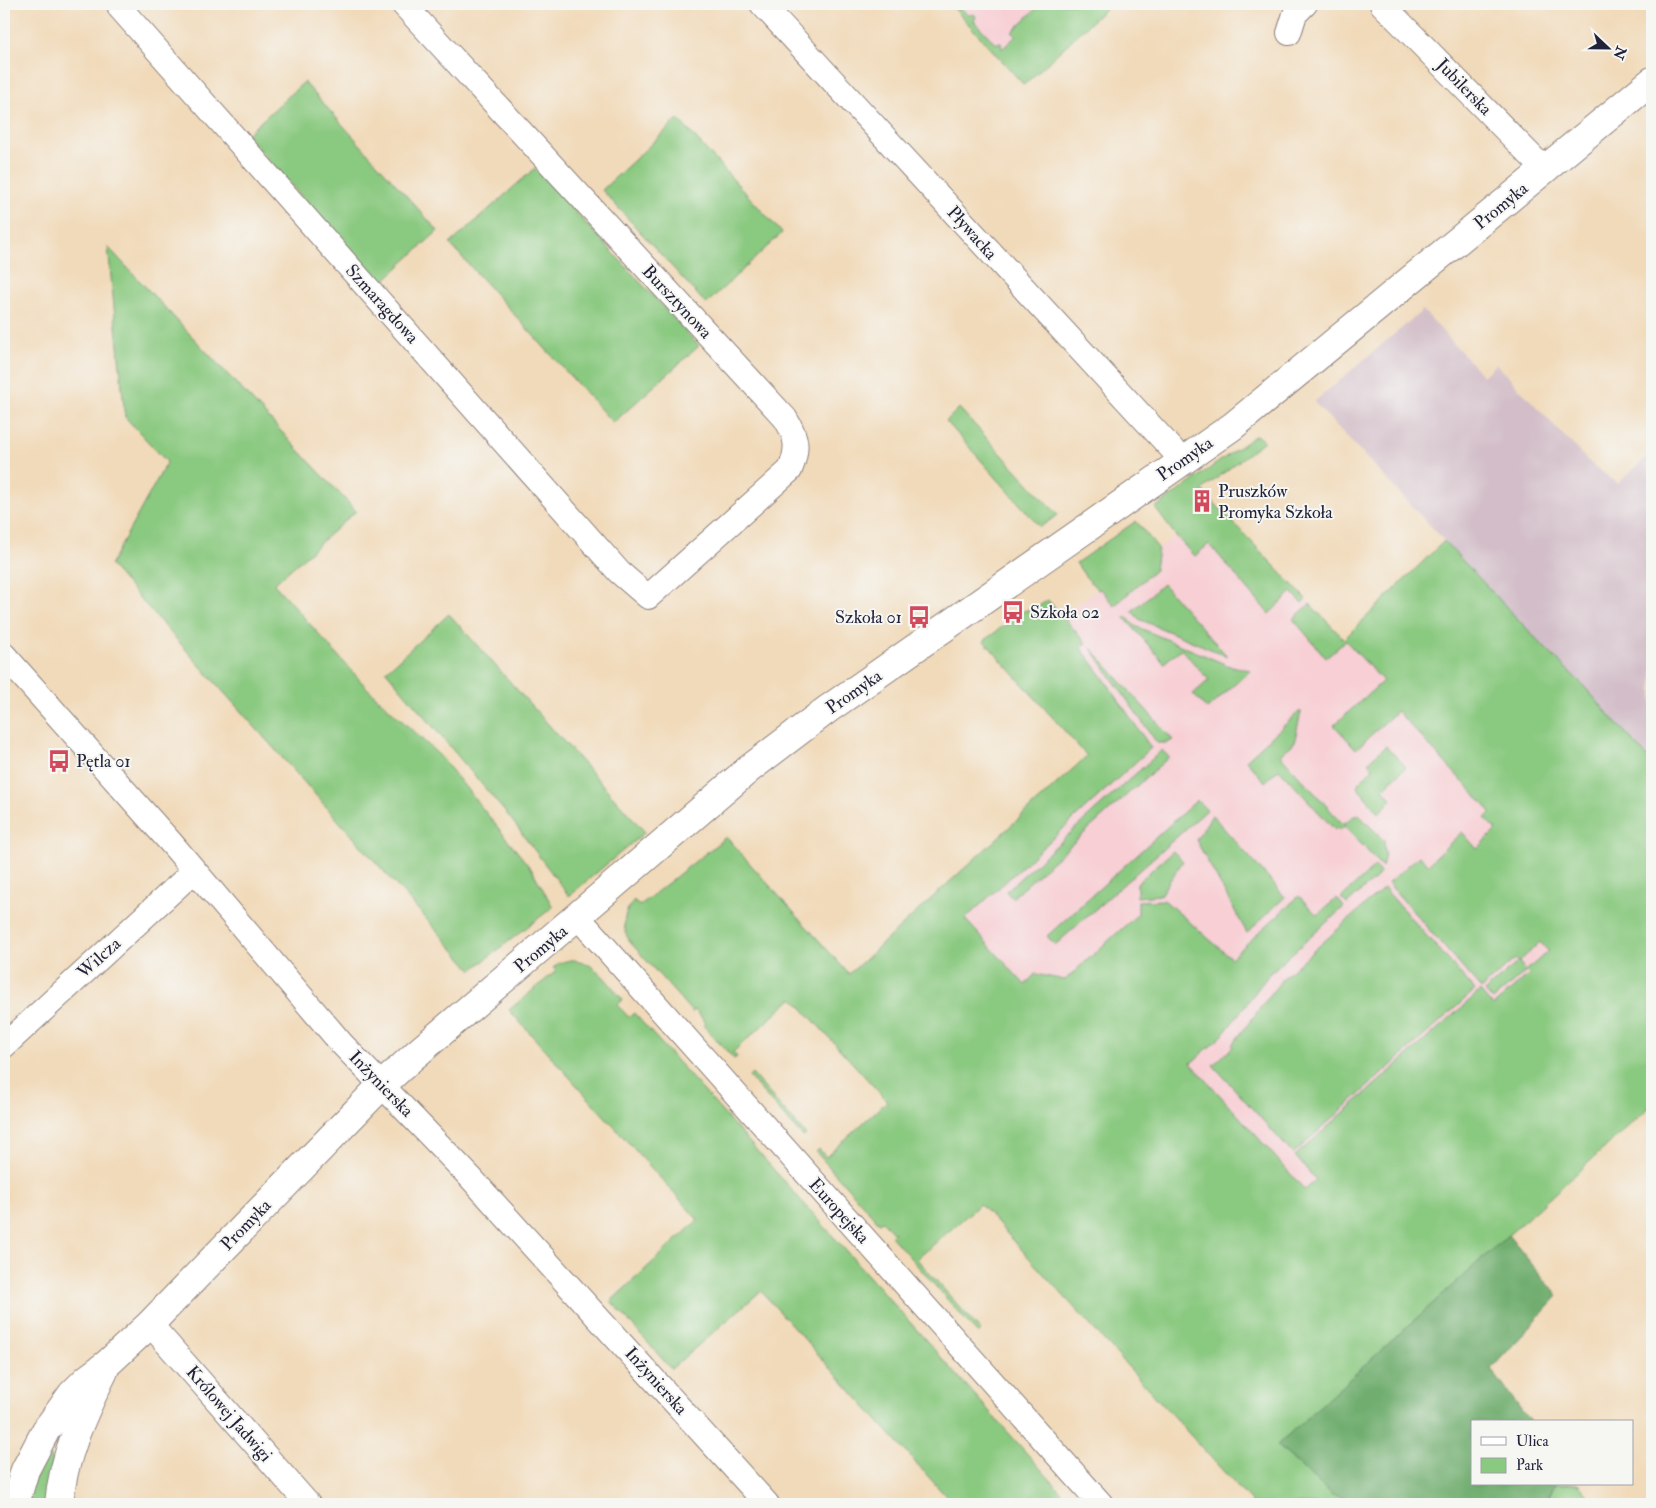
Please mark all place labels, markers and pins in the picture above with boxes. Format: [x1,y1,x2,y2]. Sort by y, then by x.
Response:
place label: Pruszków Promyka Szkoła [1218,480,1333,524]
building icon: Pruszków Promyka Szkoła [1189,488,1215,514]
bus stop icon: Szkoła 02 [1000,599,1026,625]
place label: Szkoła 02 [1030,601,1100,624]
bus stop icon: Szkoła 01 [906,604,932,630]
place label: Szkoła 01 [835,606,902,629]
bus stop icon: Pętla 01 [46,748,72,774]
place label: Pętla 01 [76,750,131,773]

